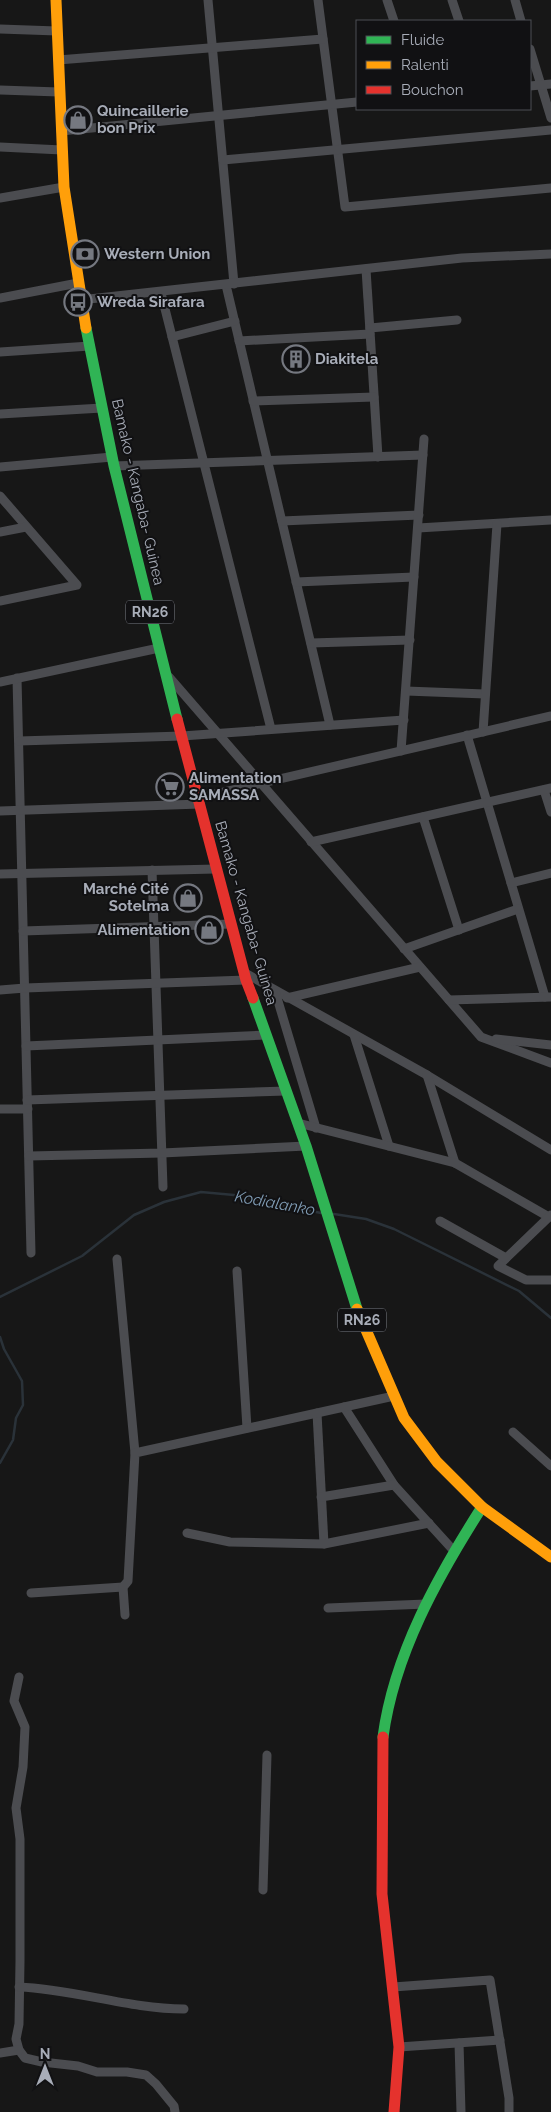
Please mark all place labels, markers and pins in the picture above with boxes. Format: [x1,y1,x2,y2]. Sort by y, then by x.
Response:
place label: Quincaillerie bon Prix [97,102,189,137]
shop icon: Quincaillerie bon Prix [63,105,93,135]
bank icon: Western Union [70,239,100,269]
place label: Western Union [104,245,210,263]
bus stop icon: Wreda Sirafara [63,287,93,317]
place label: Wreda Sirafara [97,293,205,311]
building icon: Diakitela [281,344,311,374]
place label: Diakitela [315,350,379,368]
place label: Alimentation SAMASSA [189,769,282,804]
supermarket icon: Alimentation SAMASSA [155,772,185,802]
place label: Marché Cité Sotelma [83,880,169,915]
shop icon: Marché Cité Sotelma [173,883,203,913]
shop icon: Alimentation [194,915,224,945]
place label: Alimentation [97,921,190,939]

